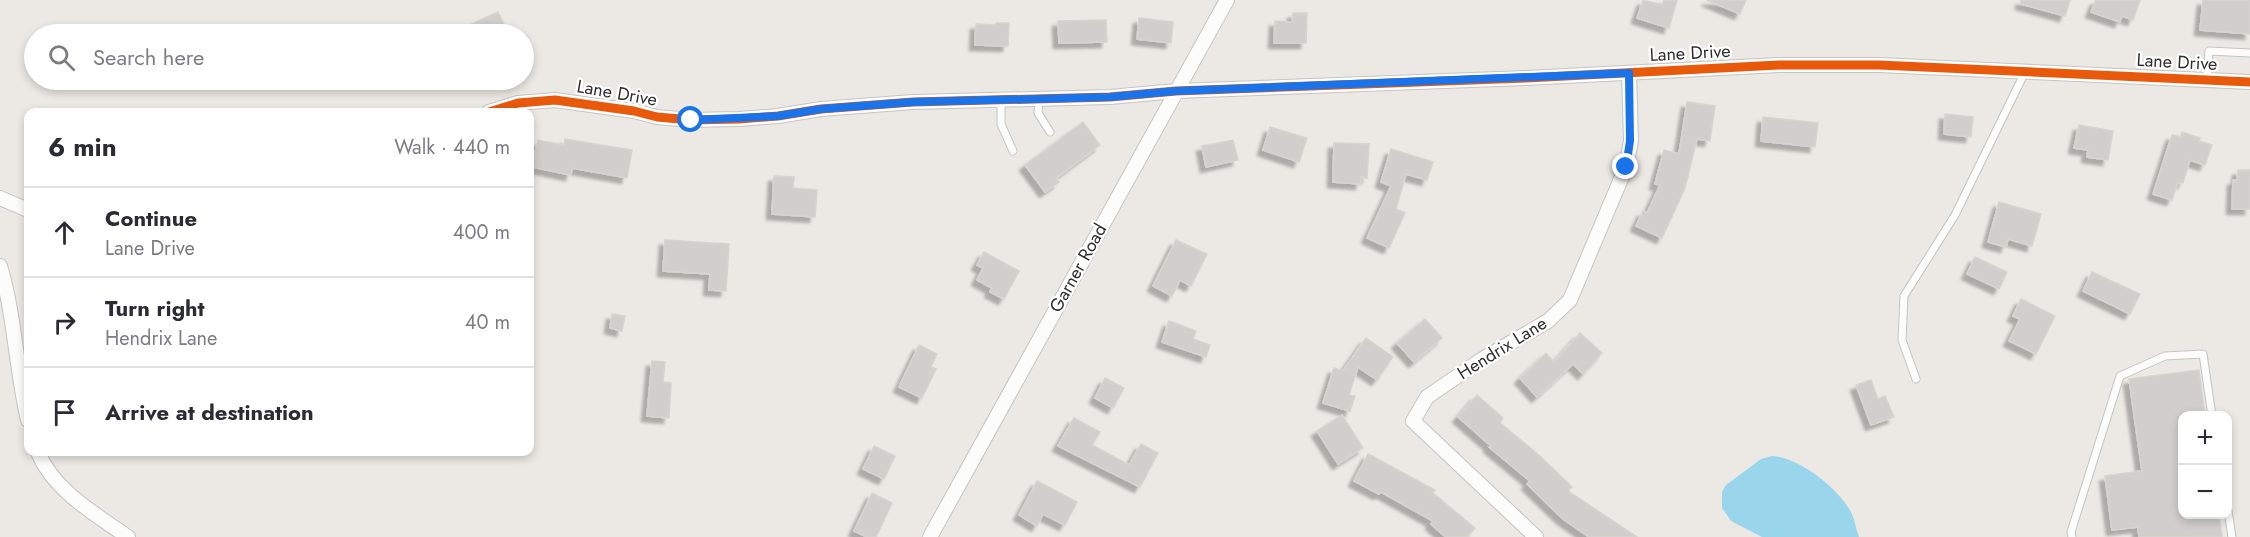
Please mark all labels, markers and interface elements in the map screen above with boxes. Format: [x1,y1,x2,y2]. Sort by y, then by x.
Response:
search box [24,24,534,90]
street label: Lane Drive [1649,38,1731,68]
icon: search [45,41,78,74]
text: Search here [93,41,204,73]
street label: Lane Drive [2136,47,2218,77]
street label: Lane Drive [575,73,659,113]
route start [677,106,703,132]
text: 6 min [48,128,117,166]
text: Walk · 440 m [394,133,510,162]
route end [1612,153,1638,179]
text: Continue [105,202,197,234]
icon: ahead [48,216,81,249]
text: 400 m [453,218,510,247]
street label: Garner Road [1043,219,1113,317]
text: Lane Drive [105,234,195,263]
text: Turn right [105,292,205,324]
icon: right [48,306,81,339]
text: 40 m [465,308,510,337]
street label: Hendrix Lane [1452,310,1552,386]
text: Hendrix Lane [105,324,217,353]
icon: arrive [48,396,81,429]
text: Arrive at destination [105,396,314,428]
map controls [2178,411,2232,519]
button: + [2178,411,2232,465]
button: − [2178,465,2232,519]

